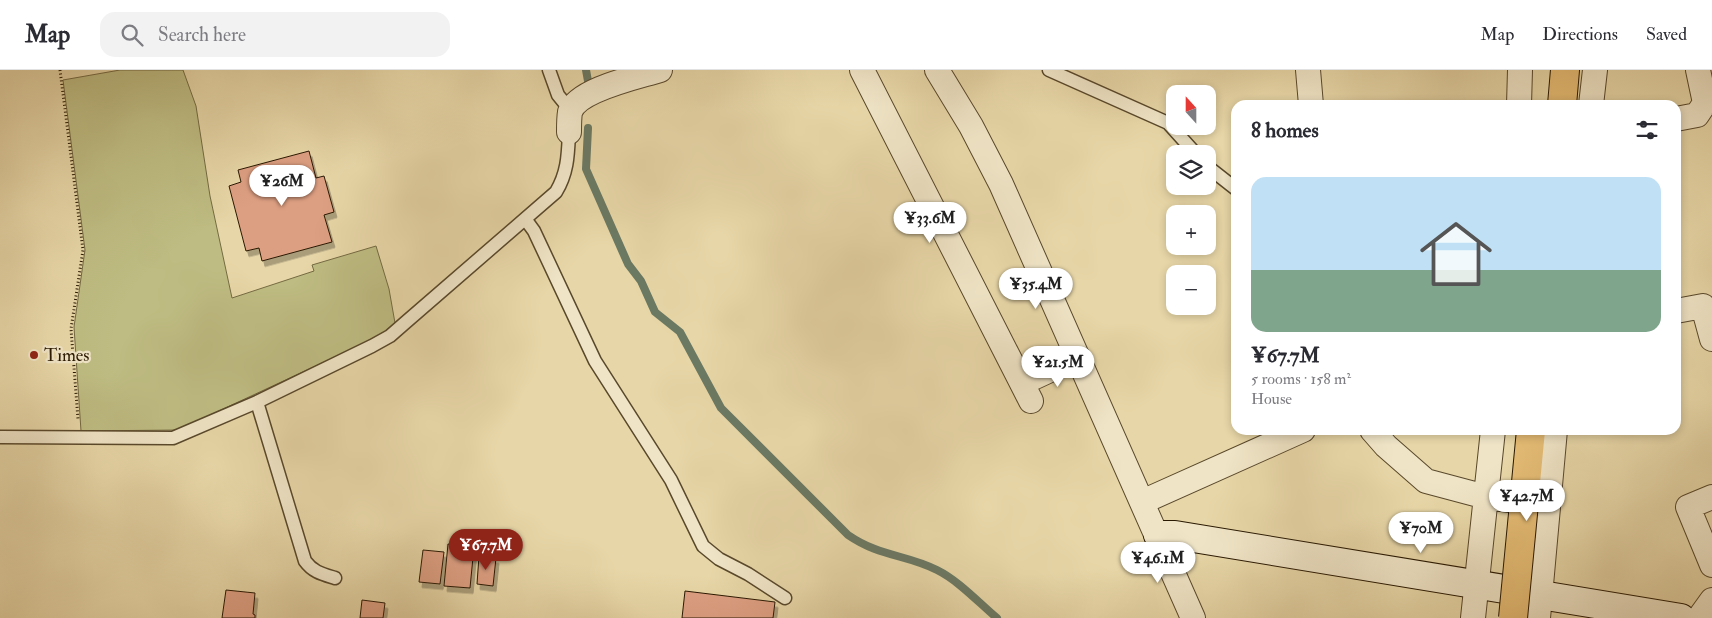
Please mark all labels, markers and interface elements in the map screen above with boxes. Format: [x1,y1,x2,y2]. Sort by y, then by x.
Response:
search box [100,12,450,57]
text: Map [25,19,70,50]
icon: search [118,21,146,49]
text: Search here [158,23,246,47]
text: Map [1481,23,1514,46]
text: Directions [1542,23,1618,46]
text: Saved [1646,23,1687,46]
north arrow [1166,85,1216,135]
map controls [1166,85,1216,315]
icon: filters [1633,116,1661,144]
text: 8 homes [1251,117,1319,144]
button: layers [1166,145,1216,195]
pin: ¥26M [252,164,312,207]
text: ¥26M [260,171,304,191]
pin: ¥33.6M [889,202,971,244]
button: + [1166,205,1216,255]
text: ¥33.6M [905,208,955,228]
icon: home [1411,209,1501,299]
button: − [1166,265,1216,315]
pin: ¥35.4M [995,268,1077,310]
text: ¥35.4M [1010,274,1062,294]
text: ¥67.7M [1251,342,1320,369]
place label: Times [44,344,90,367]
pin: ¥21.5M [1017,346,1099,388]
marker: Times [28,349,40,361]
text: ¥21.5M [1032,352,1084,372]
text: 5 rooms · 158 m² [1251,369,1351,389]
text: House [1251,389,1292,409]
pin: ¥42.7M [1486,480,1568,522]
text: ¥42.7M [1500,486,1554,506]
pin: ¥70M [1391,512,1451,554]
text: ¥70M [1399,518,1443,538]
pin: ¥67.7M [445,528,527,571]
text: ¥67.7M [460,535,512,555]
pin: ¥46.1M [1117,542,1199,584]
text: ¥46.1M [1131,548,1185,568]

